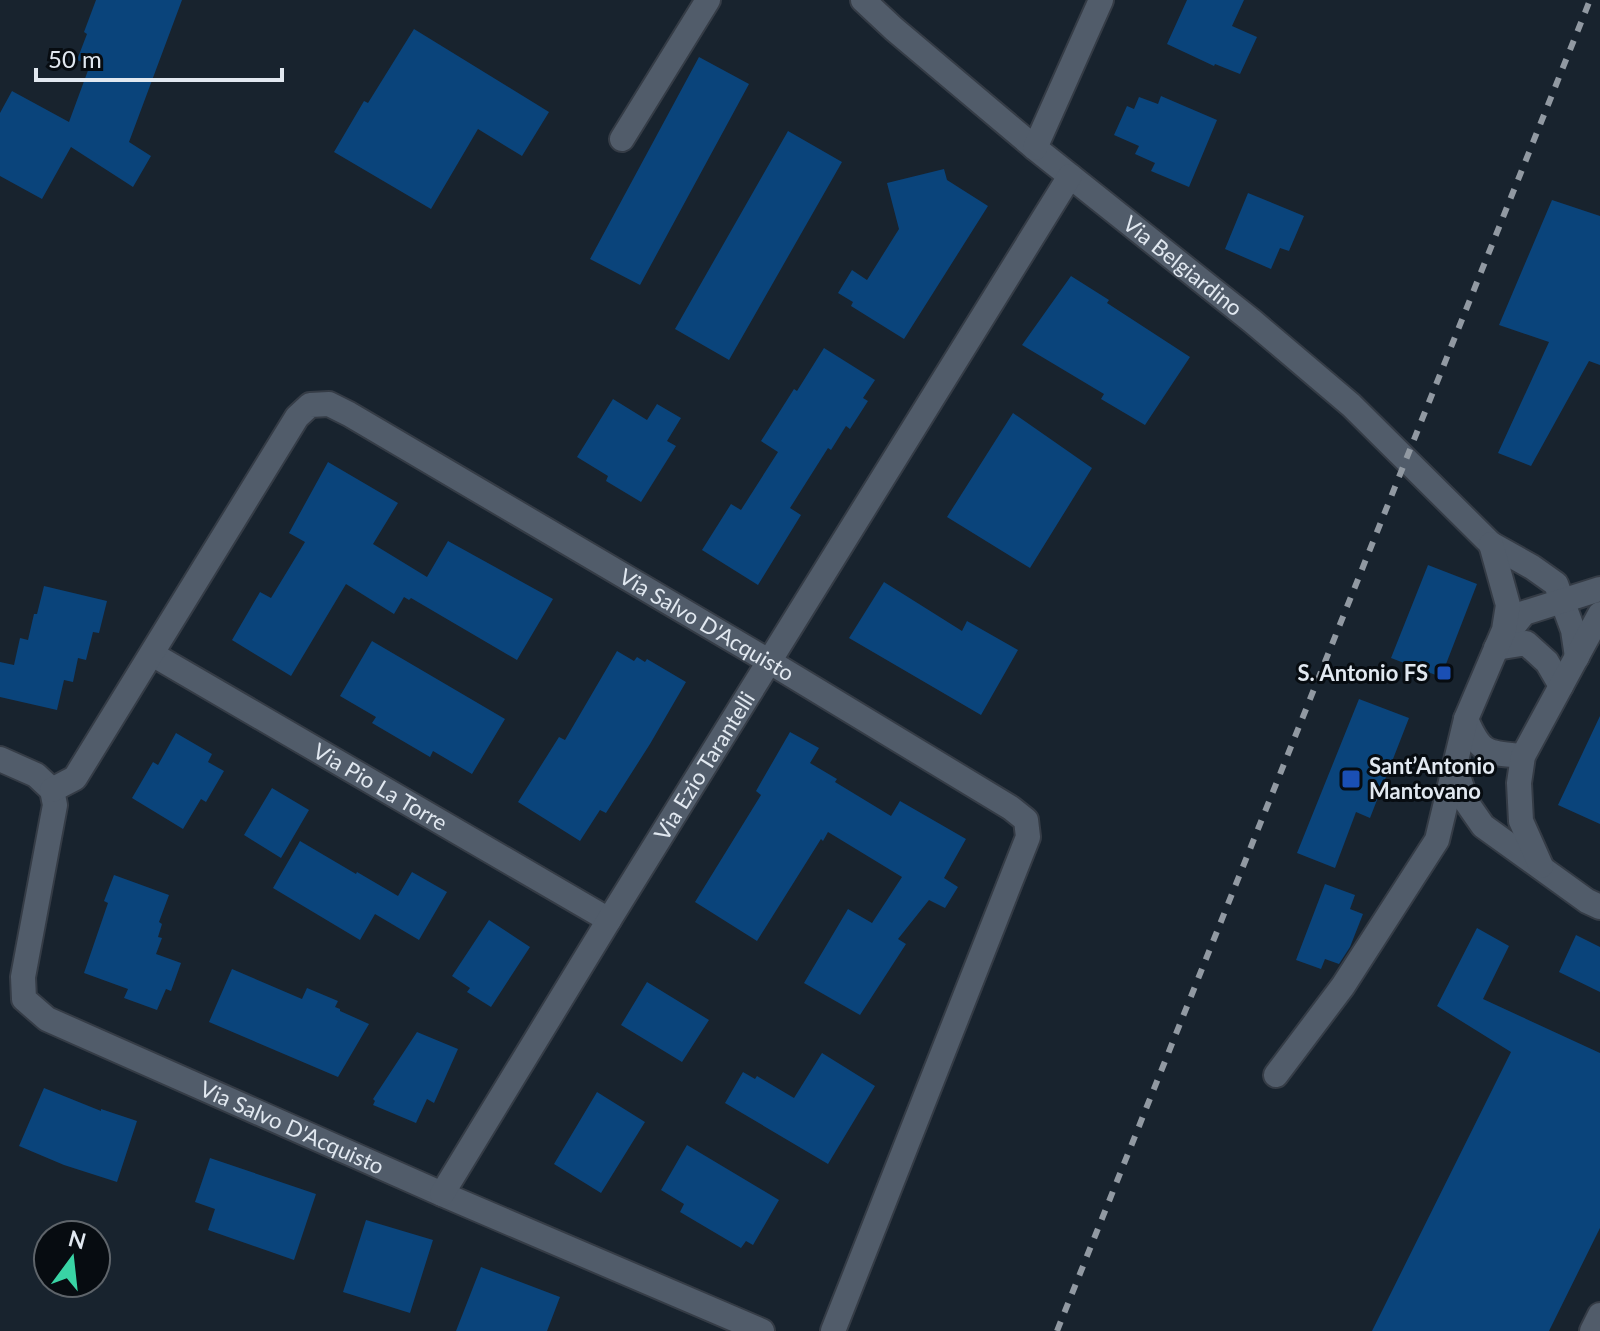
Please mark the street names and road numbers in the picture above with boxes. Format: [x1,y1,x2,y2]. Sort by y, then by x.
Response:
street label: Via Belgiardino [1118,210,1248,321]
street label: Via Salvo D'Acquisto [615,562,799,687]
street label: Via Ezio Tarantelli [648,687,760,845]
street label: Via Pio La Torre [309,737,452,836]
street label: Via Salvo D'Acquisto [196,1075,388,1180]

